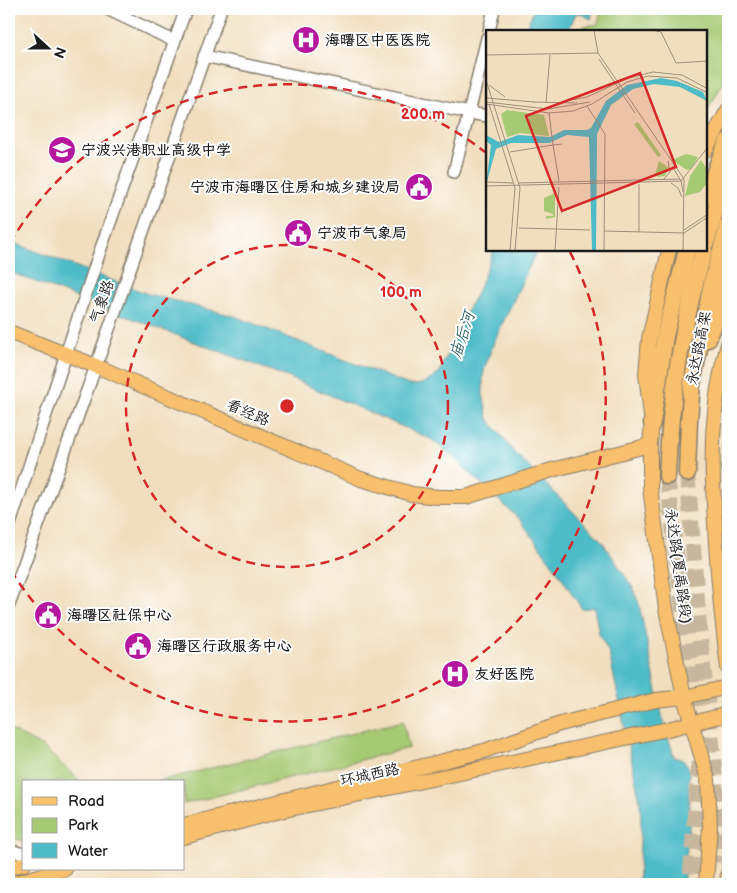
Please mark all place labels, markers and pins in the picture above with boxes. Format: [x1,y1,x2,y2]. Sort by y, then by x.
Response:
hospital icon: 海曙区中医医院 [291,25,321,55]
place label: 海曙区中医医院 [325,31,430,50]
school or university icon: 宁波兴港职业高级中学 [47,135,77,165]
place label: 宁波兴港职业高级中学 [81,141,231,160]
public building icon: 宁波市海曙区住房和城乡建设局 [404,172,434,202]
place label: 宁波市海曙区住房和城乡建设局 [190,178,400,197]
public building icon: 宁波市气象局 [283,218,313,248]
place label: 宁波市气象局 [317,224,407,243]
centre of rings [278,397,296,415]
public building icon: 海曙区社保中心 [33,600,63,630]
place label: 海曙区社保中心 [67,606,172,625]
public building icon: 海曙区行政服务中心 [123,631,153,661]
place label: 海曙区行政服务中心 [157,637,292,656]
hospital icon: 友好医院 [440,659,470,689]
place label: 友好医院 [474,665,534,684]

